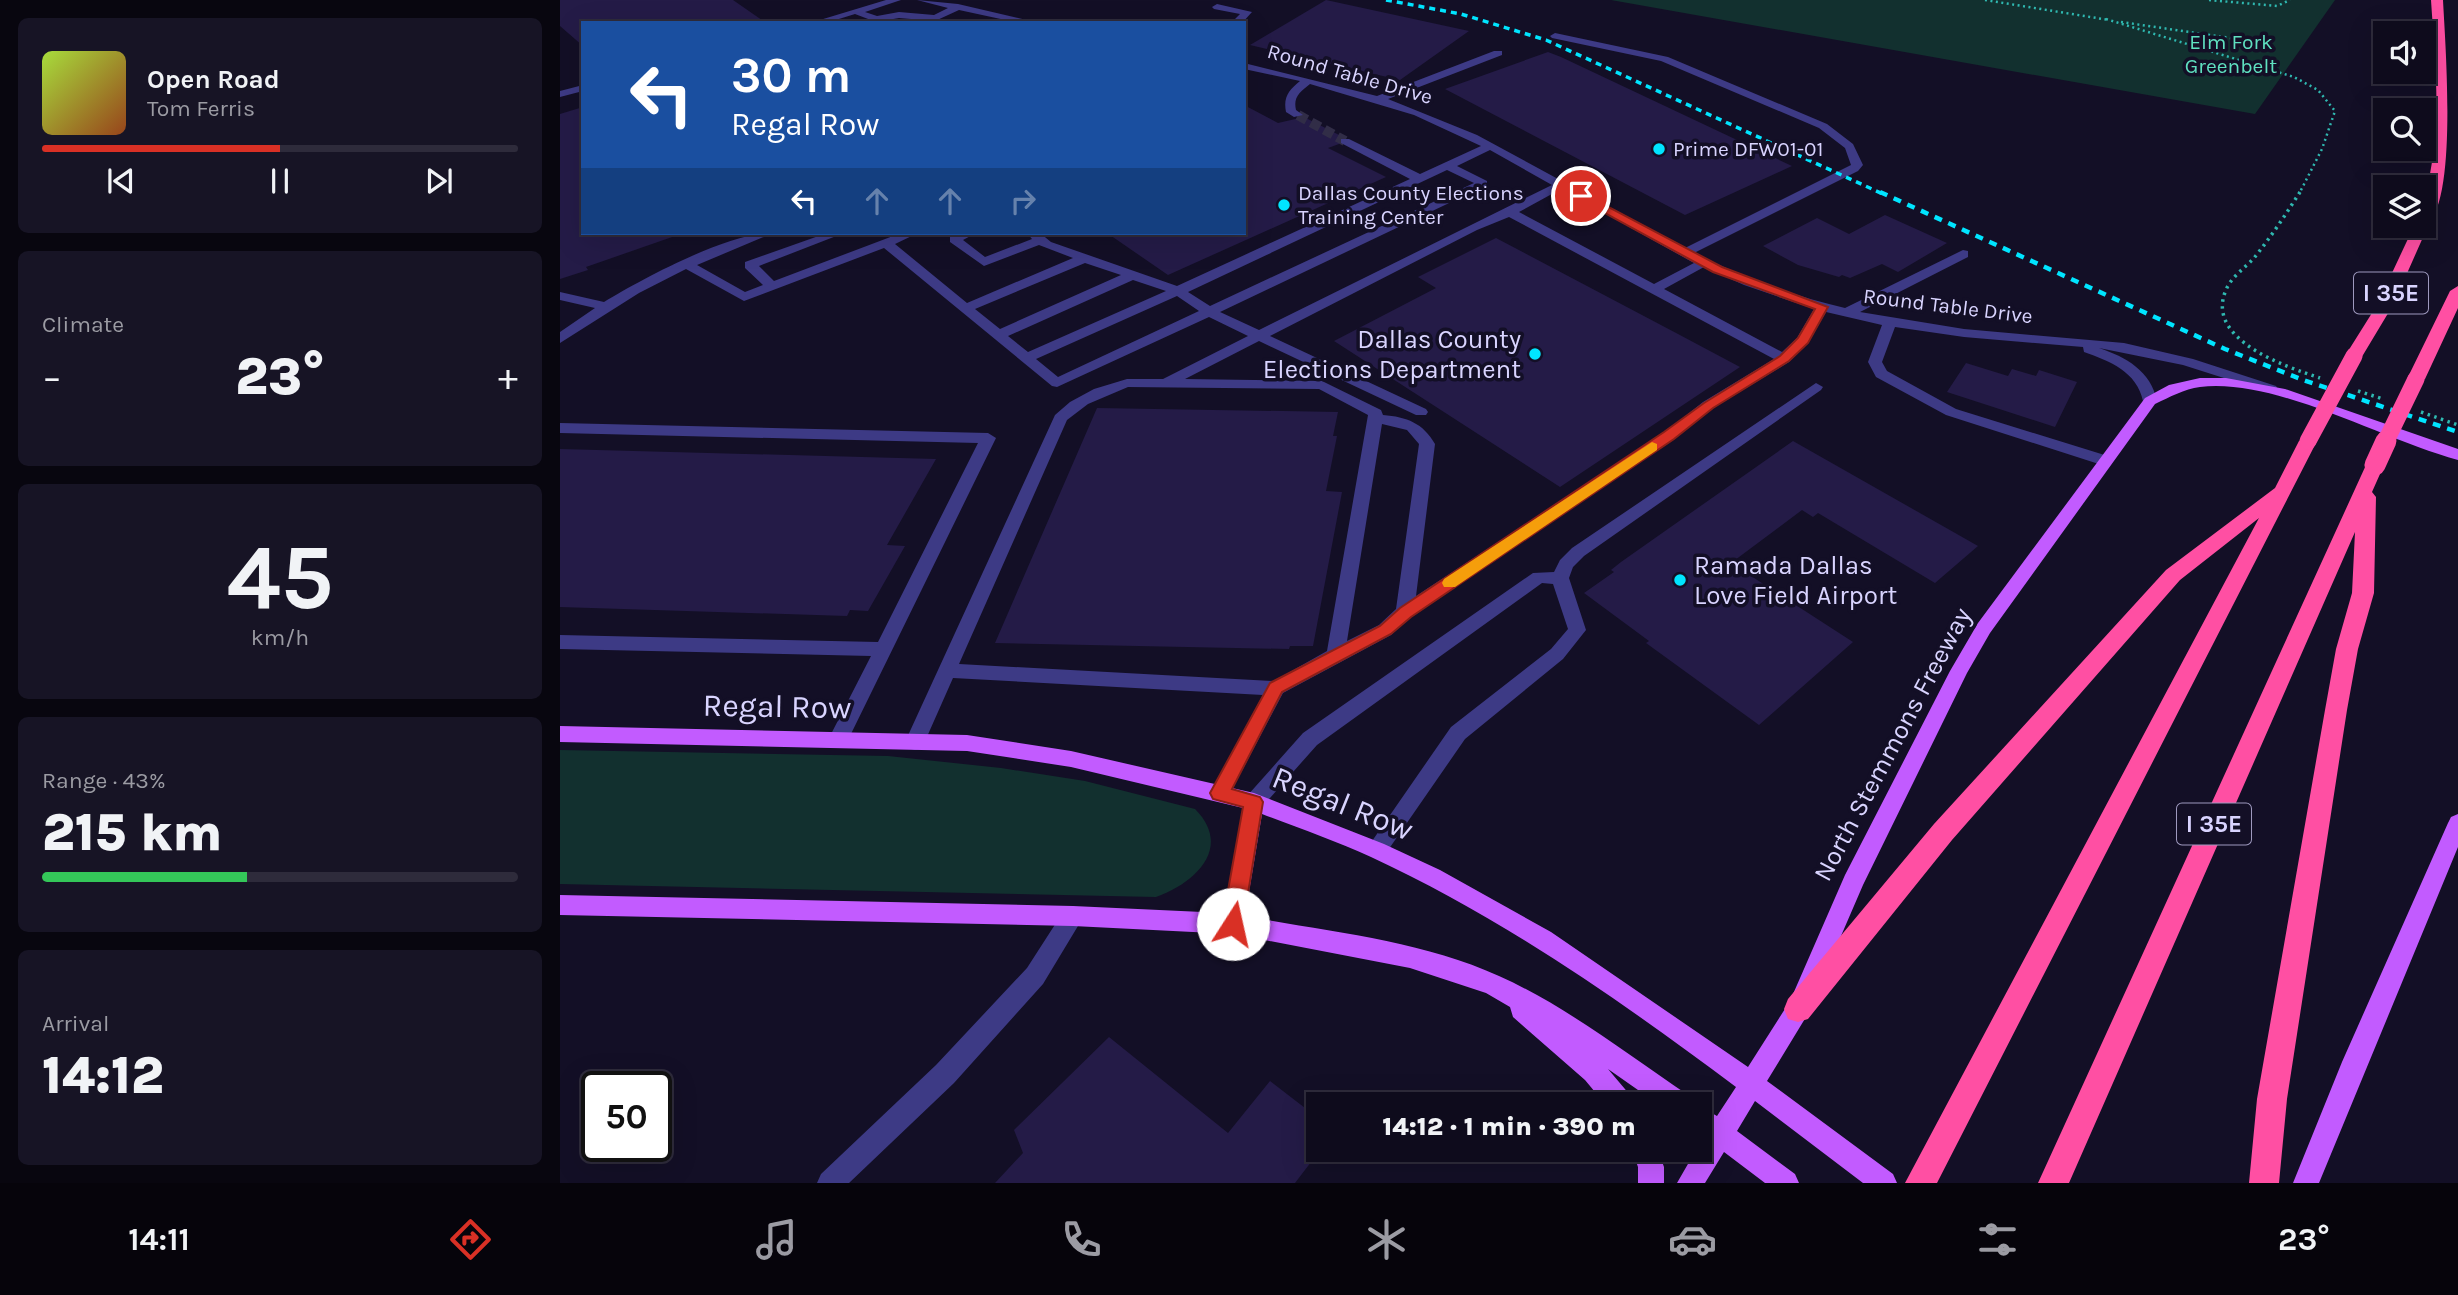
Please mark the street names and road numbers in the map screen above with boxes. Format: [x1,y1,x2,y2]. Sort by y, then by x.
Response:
street label: Round Table Drive [1265,39,1435,109]
road number: I 35E [2354,272,2428,314]
street label: Round Table Drive [1862,284,2034,328]
street label: North Stemmons Freeway [1807,602,1978,886]
street label: Regal Row [702,687,852,726]
street label: Regal Row [1267,758,1419,848]
road number: I 35E [2177,804,2251,844]

